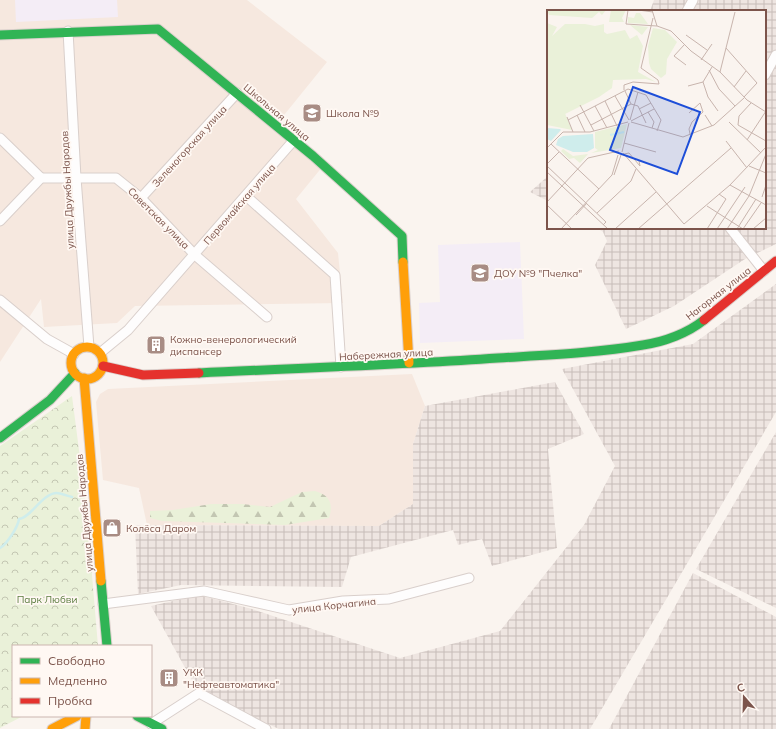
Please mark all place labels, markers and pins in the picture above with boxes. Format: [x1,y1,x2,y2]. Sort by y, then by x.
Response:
school or university icon: Школа №9 [301,102,323,124]
place label: Школа №9 [326,107,379,120]
school or university icon: ДОУ №9 "Пчелка" [469,262,491,284]
place label: ДОУ №9 "Пчелка" [494,267,582,280]
place label: Кожно-венерологический диспансер [170,333,297,358]
building icon: Кожно-венерологический диспансер [145,334,167,356]
shop icon: Колёса Даром [101,517,123,539]
place label: Колёса Даром [126,522,196,535]
place label: УКК "Нефтеавтоматика" [182,666,279,691]
building icon: УКК "Нефтеавтоматика" [158,667,180,689]

